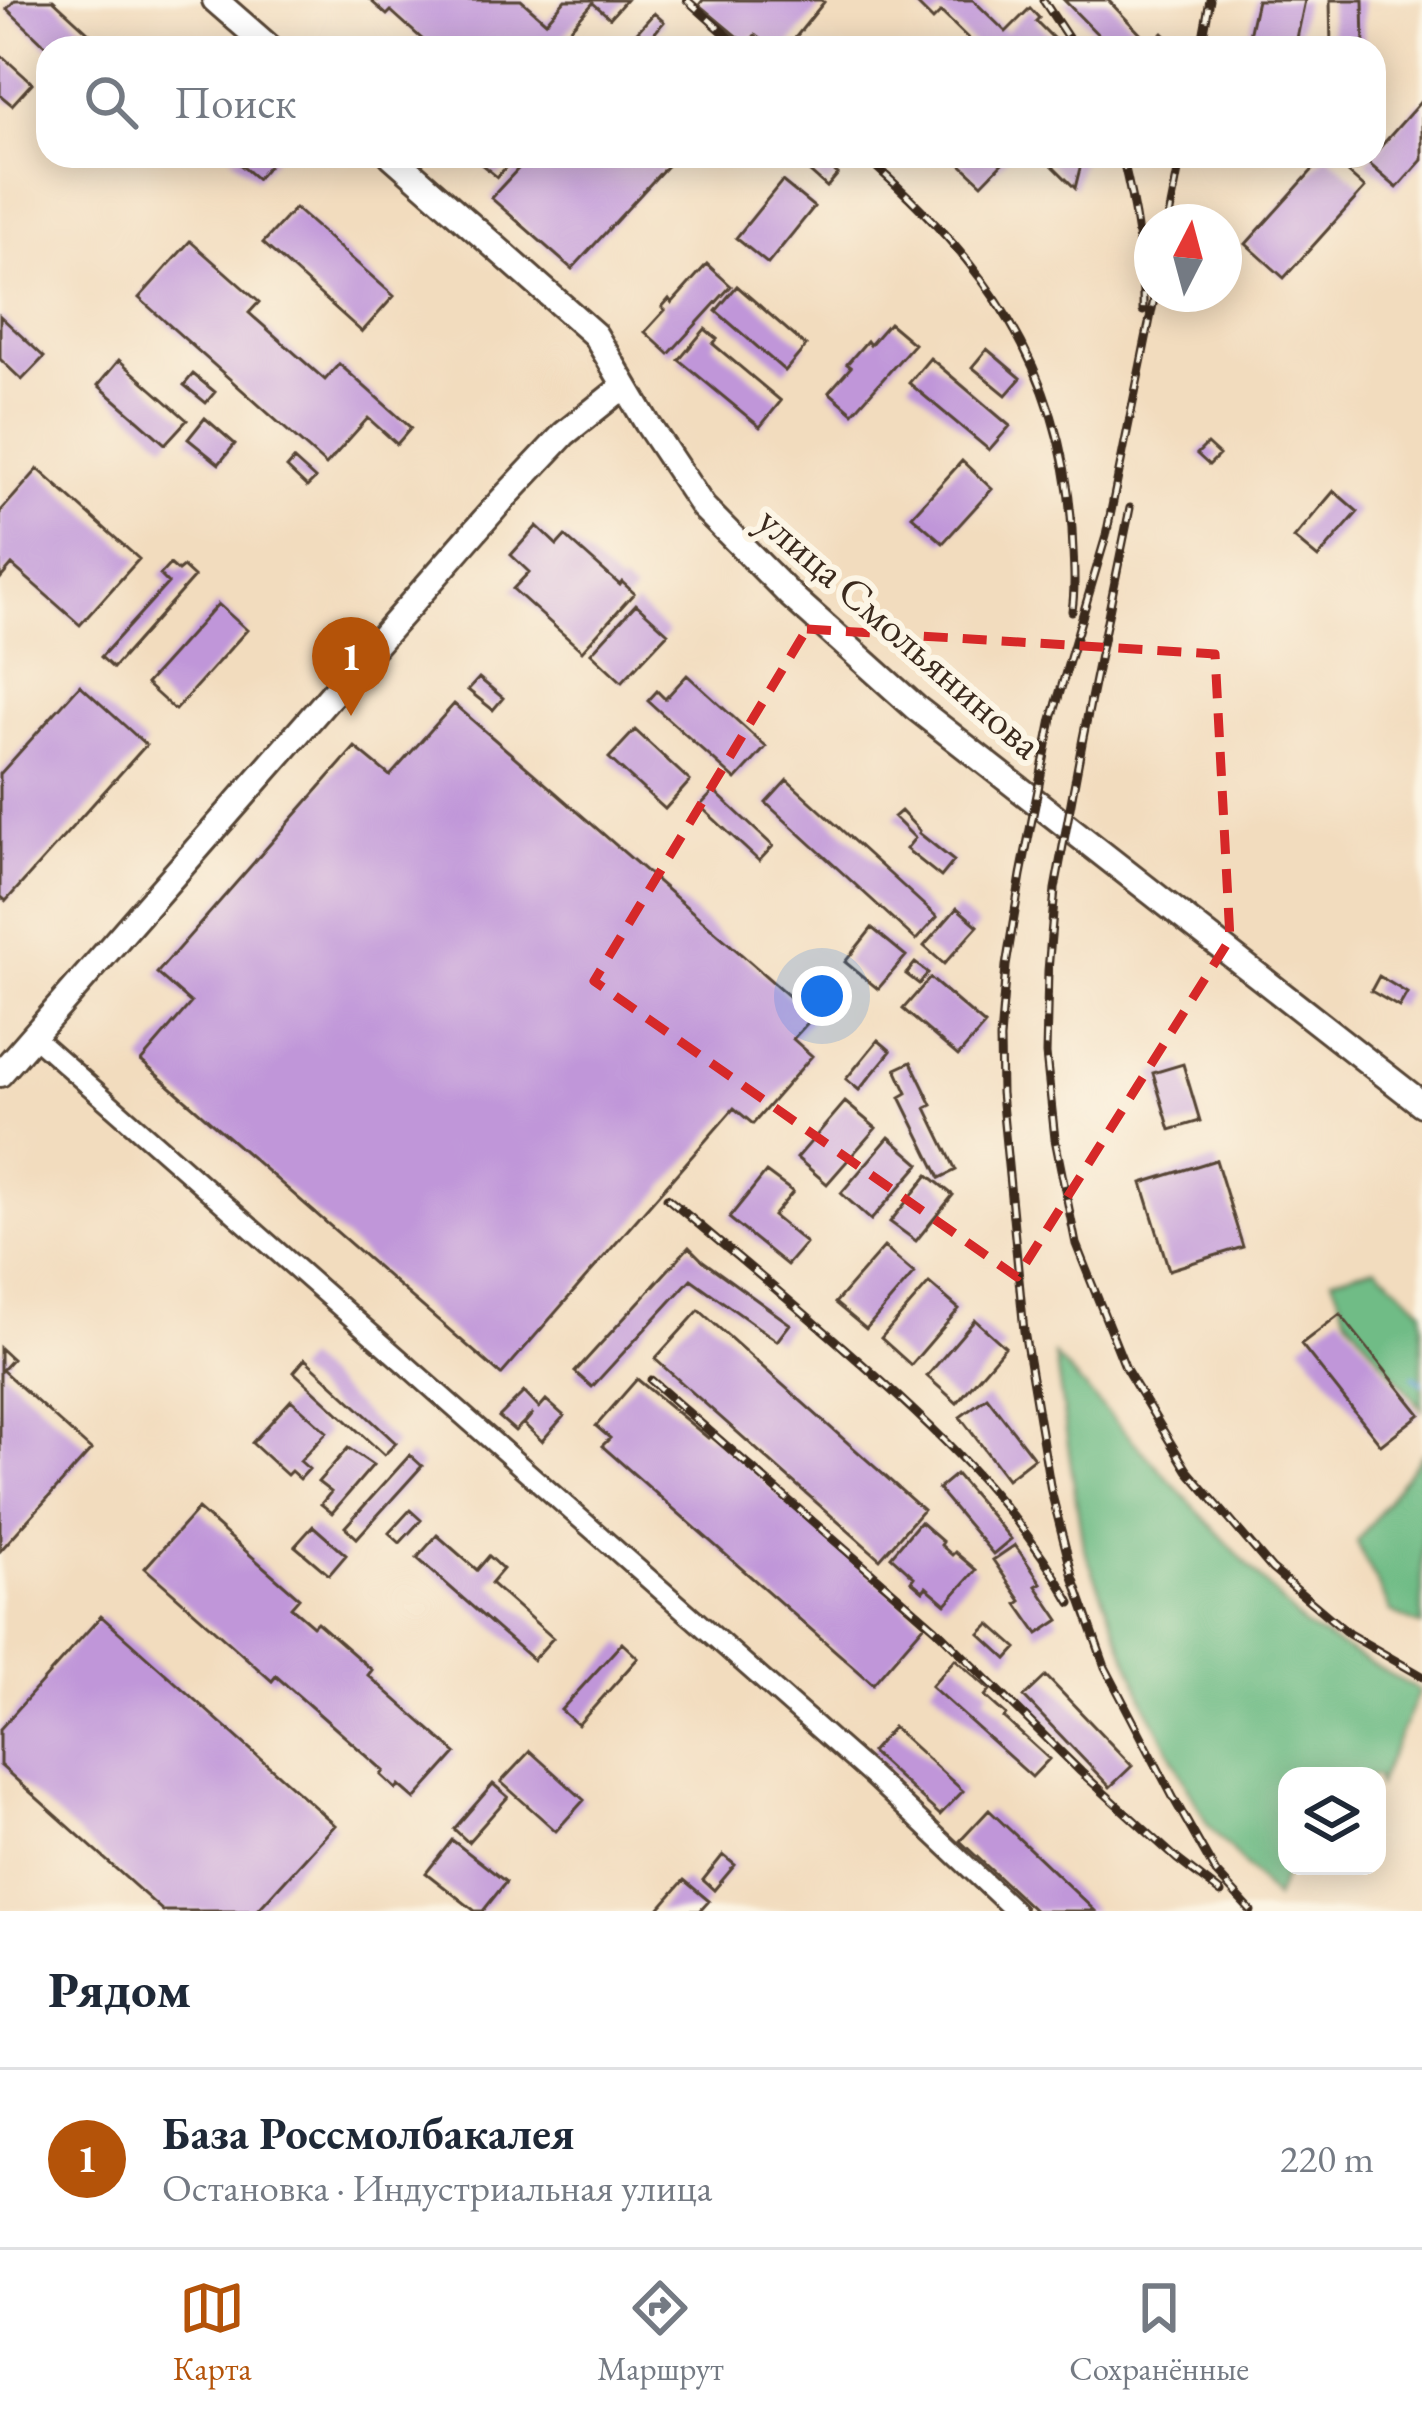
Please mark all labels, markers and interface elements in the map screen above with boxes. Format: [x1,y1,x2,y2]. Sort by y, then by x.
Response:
search box [36,36,1386,168]
icon: search [78,69,144,135]
text: Поиск [174,73,296,131]
north arrow [1134,204,1242,312]
street label: улица Смольянинова [746,493,1054,771]
pin: 1 [312,617,390,716]
your location [792,966,852,1026]
map controls [1278,1767,1386,1875]
button: layers [1278,1767,1386,1875]
text: Рядом [48,1956,191,2022]
text: База Россмолбакалея [162,2104,575,2162]
text: 1 [77,2133,97,2184]
text: 220 m [1280,2133,1374,2184]
text: Остановка · Индустриальная улица [162,2162,712,2213]
tab: Карта [173,2275,252,2390]
tab: Маршрут [597,2275,724,2390]
tab: Сохранённые [1069,2275,1249,2390]

